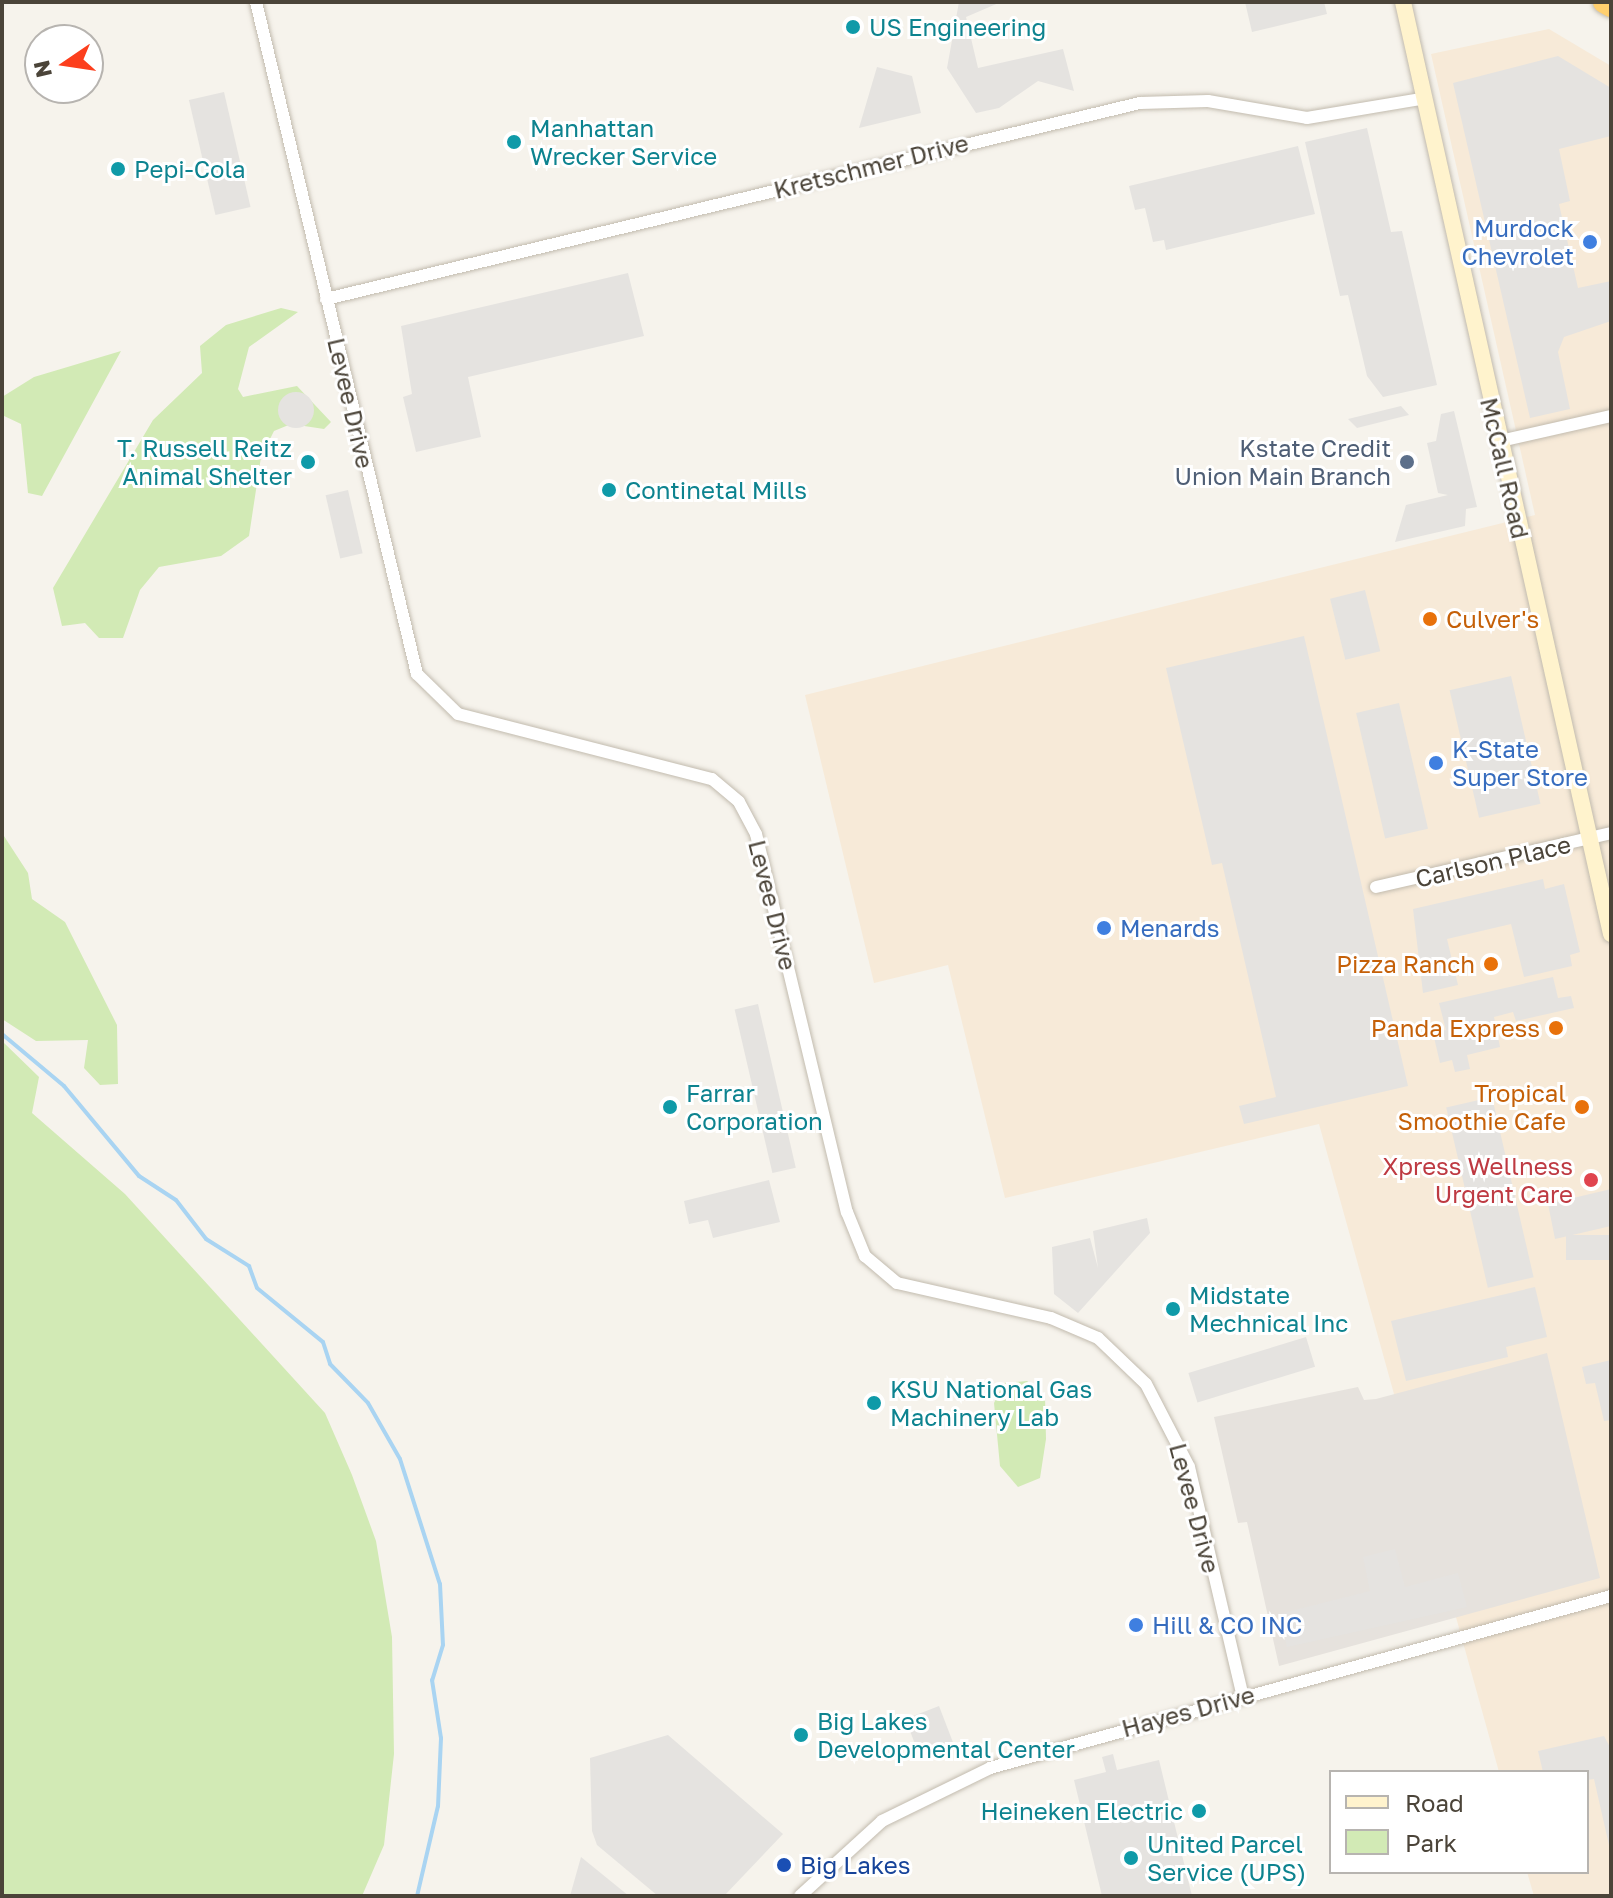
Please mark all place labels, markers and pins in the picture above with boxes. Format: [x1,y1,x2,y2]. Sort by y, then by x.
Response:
place label: US Engineering [869,13,1046,41]
marker: US Engineering [844,18,862,36]
place label: Manhattan Wrecker Service [530,114,717,170]
marker: Manhattan Wrecker Service [505,133,523,151]
place label: Pepi-Cola [134,155,246,183]
marker: Pepi-Cola [109,160,127,178]
place label: Murdock Chevrolet [1462,214,1574,270]
marker: Murdock Chevrolet [1581,233,1599,251]
place label: T. Russell Reitz Animal Shelter [117,434,292,490]
place label: Kstate Credit Union Main Branch [1174,434,1391,490]
marker: T. Russell Reitz Animal Shelter [299,453,317,471]
marker: Kstate Credit Union Main Branch [1398,453,1416,471]
place label: Continetal Mills [625,476,807,504]
marker: Continetal Mills [600,481,618,499]
place label: Culver's [1446,605,1539,633]
marker: Culver's [1421,610,1439,628]
place label: K-State Super Store [1452,735,1588,791]
marker: K-State Super Store [1427,754,1445,772]
place label: Menards [1120,914,1219,942]
marker: Menards [1095,919,1113,937]
place label: Pizza Ranch [1336,950,1475,978]
marker: Pizza Ranch [1482,955,1500,973]
place label: Panda Express [1371,1014,1540,1042]
marker: Panda Express [1547,1019,1565,1037]
place label: Farrar Corporation [686,1079,823,1135]
place label: Tropical Smoothie Cafe [1398,1079,1566,1135]
marker: Farrar Corporation [661,1098,679,1116]
marker: Tropical Smoothie Cafe [1573,1098,1591,1116]
place label: Xpress Wellness Urgent Care [1382,1152,1573,1208]
marker: Xpress Wellness Urgent Care [1580,1169,1602,1191]
place label: Midstate Mechnical Inc [1189,1281,1348,1337]
marker: Midstate Mechnical Inc [1164,1300,1182,1318]
place label: KSU National Gas Machinery Lab [890,1375,1092,1431]
marker: KSU National Gas Machinery Lab [865,1394,883,1412]
place label: Hill & CO INC [1152,1611,1302,1639]
marker: Hill & CO INC [1127,1616,1145,1634]
place label: Big Lakes Developmental Center [817,1707,1075,1763]
marker: Big Lakes Developmental Center [792,1726,810,1744]
place label: Heineken Electric [980,1797,1183,1825]
marker: Heineken Electric [1190,1802,1208,1820]
place label: United Parcel Service (UPS) [1147,1830,1306,1886]
marker: United Parcel Service (UPS) [1122,1849,1140,1867]
place label: Big Lakes [800,1851,910,1879]
marker: Big Lakes [775,1856,793,1874]

